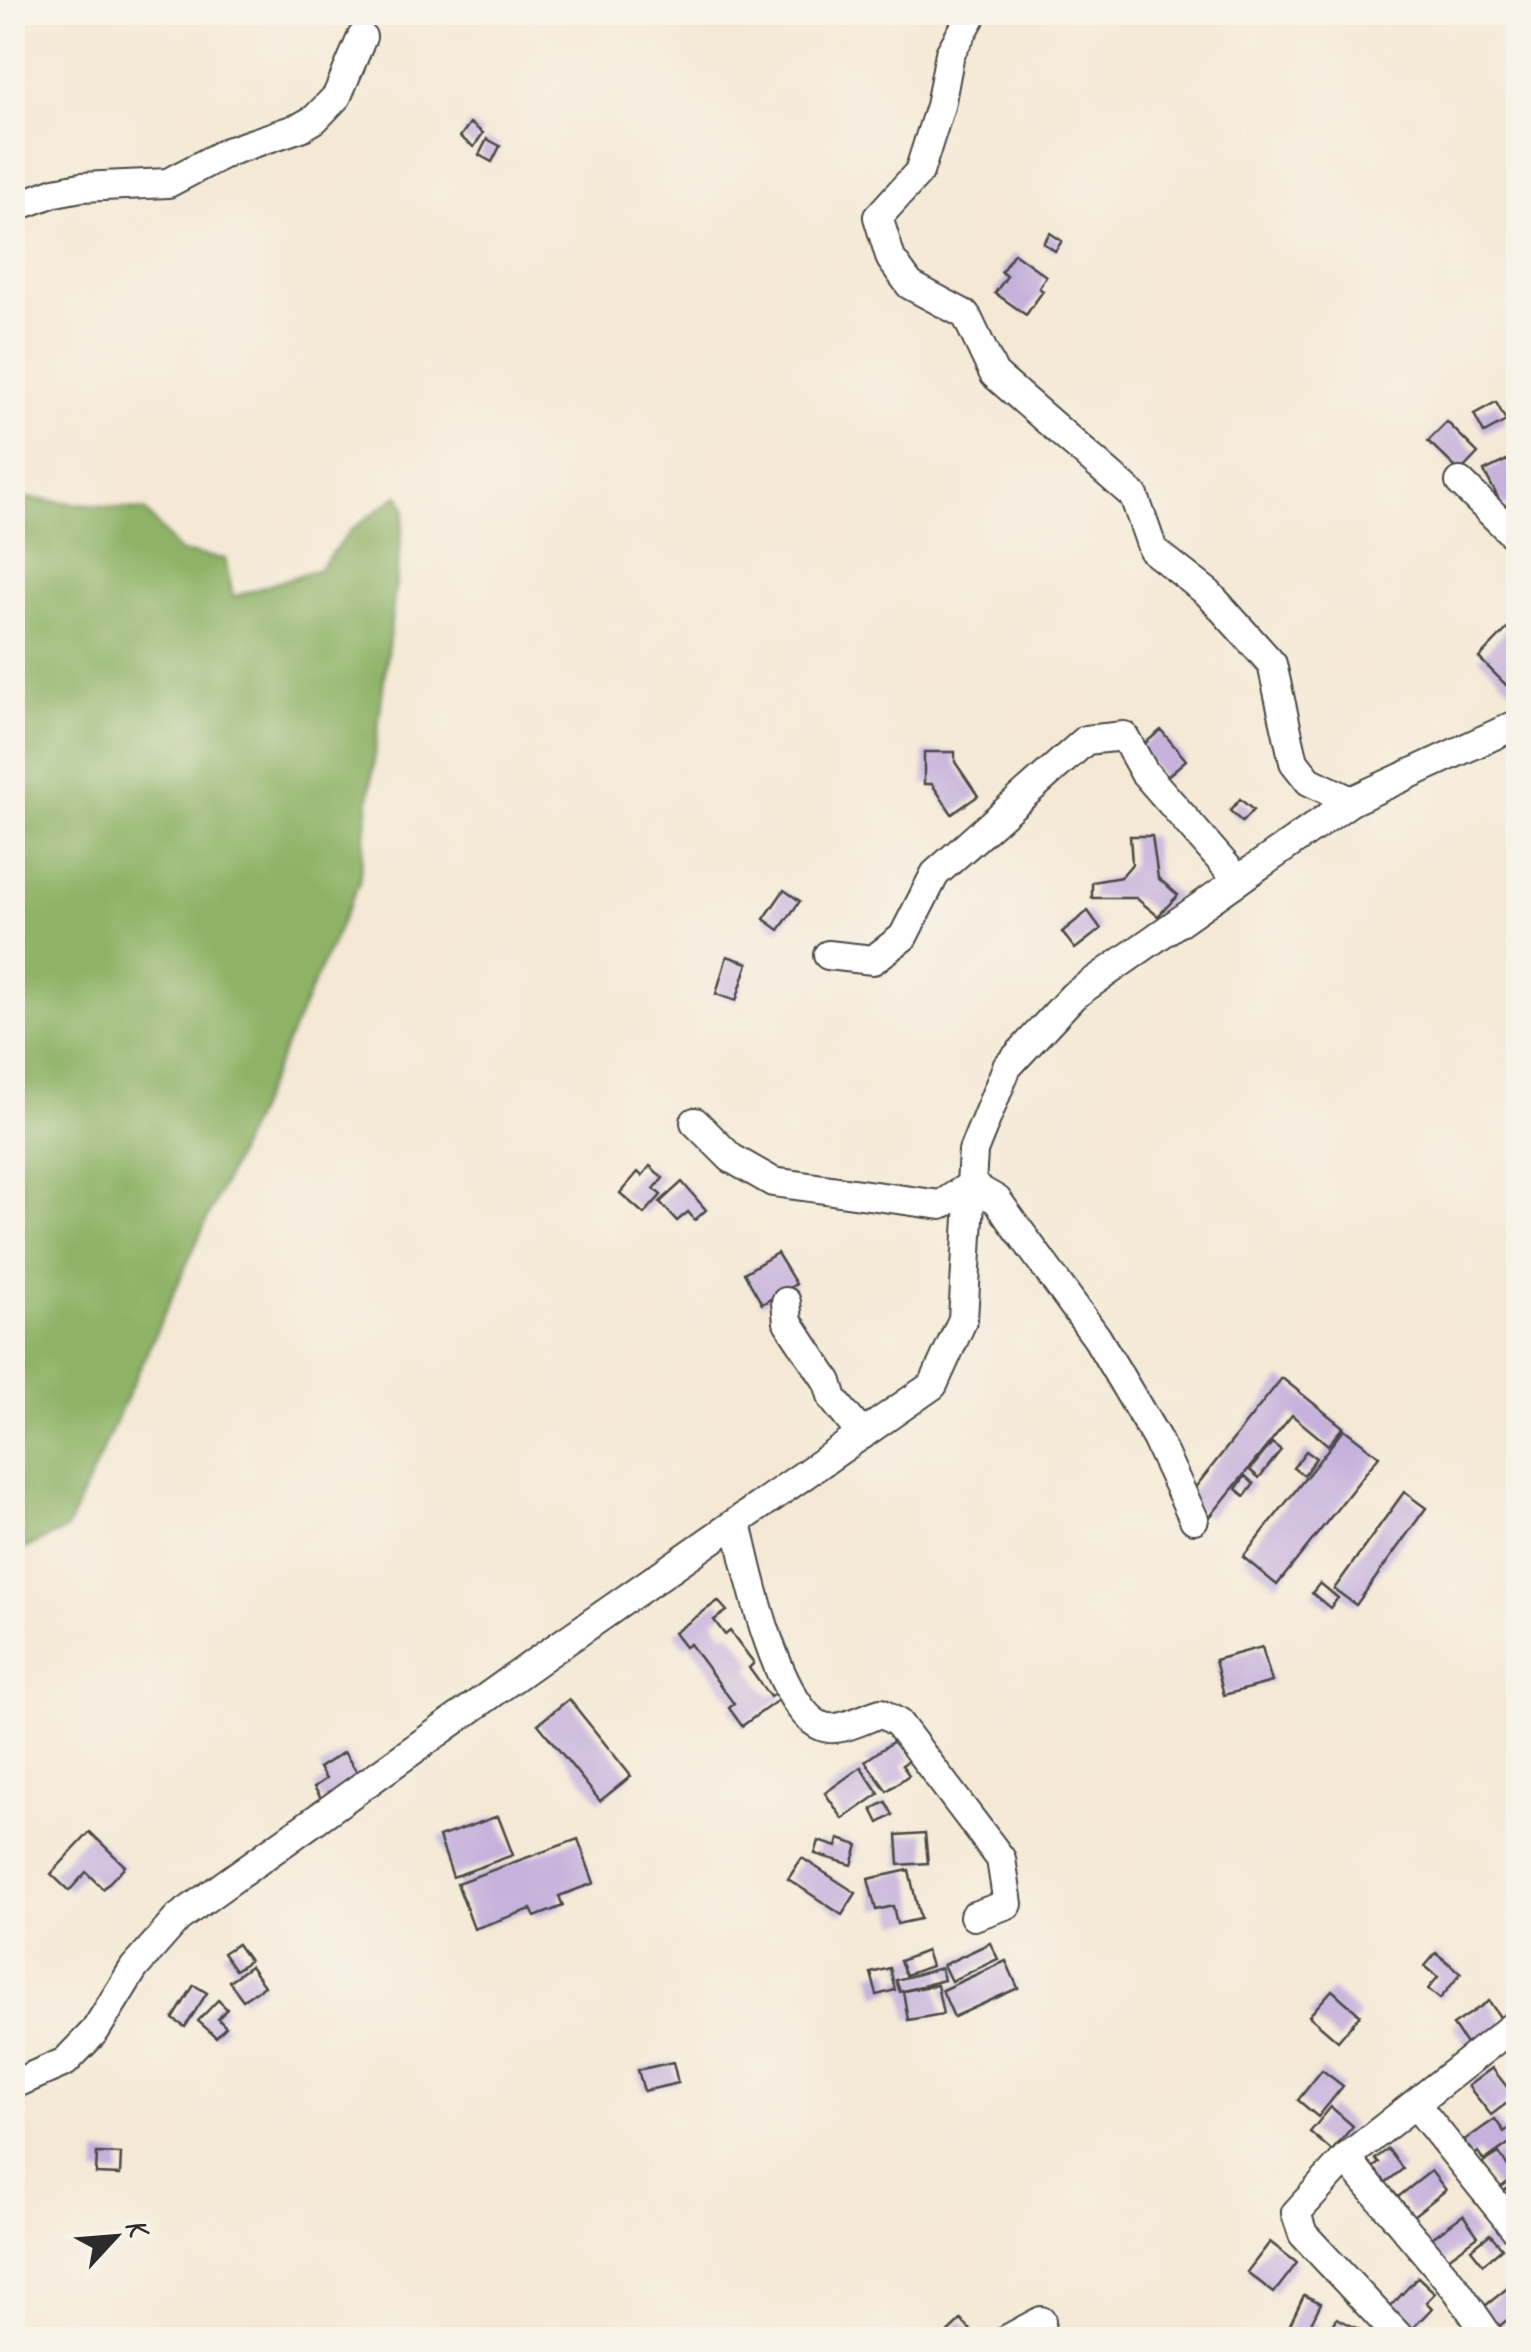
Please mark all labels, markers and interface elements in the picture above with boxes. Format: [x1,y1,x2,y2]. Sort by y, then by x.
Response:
north arrow [65,2187,165,2287]
text: K [118,2212,158,2246]

